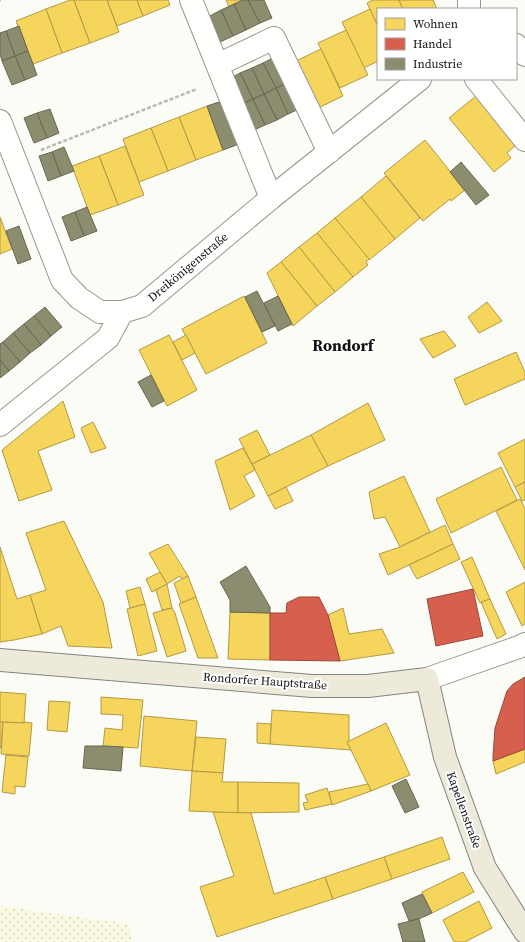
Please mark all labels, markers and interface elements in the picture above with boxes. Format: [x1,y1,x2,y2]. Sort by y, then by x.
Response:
legend [377,8,517,80]
text: Wohnen [413,16,458,32]
text: Handel [413,36,452,52]
text: Industrie [413,56,462,72]
street label: Dreikönigenstraße [145,229,231,305]
district label: Rondorf [312,334,376,356]
street label: Rondorfer Hauptstraße [202,669,328,693]
street label: Kapellenstraße [443,769,485,851]

